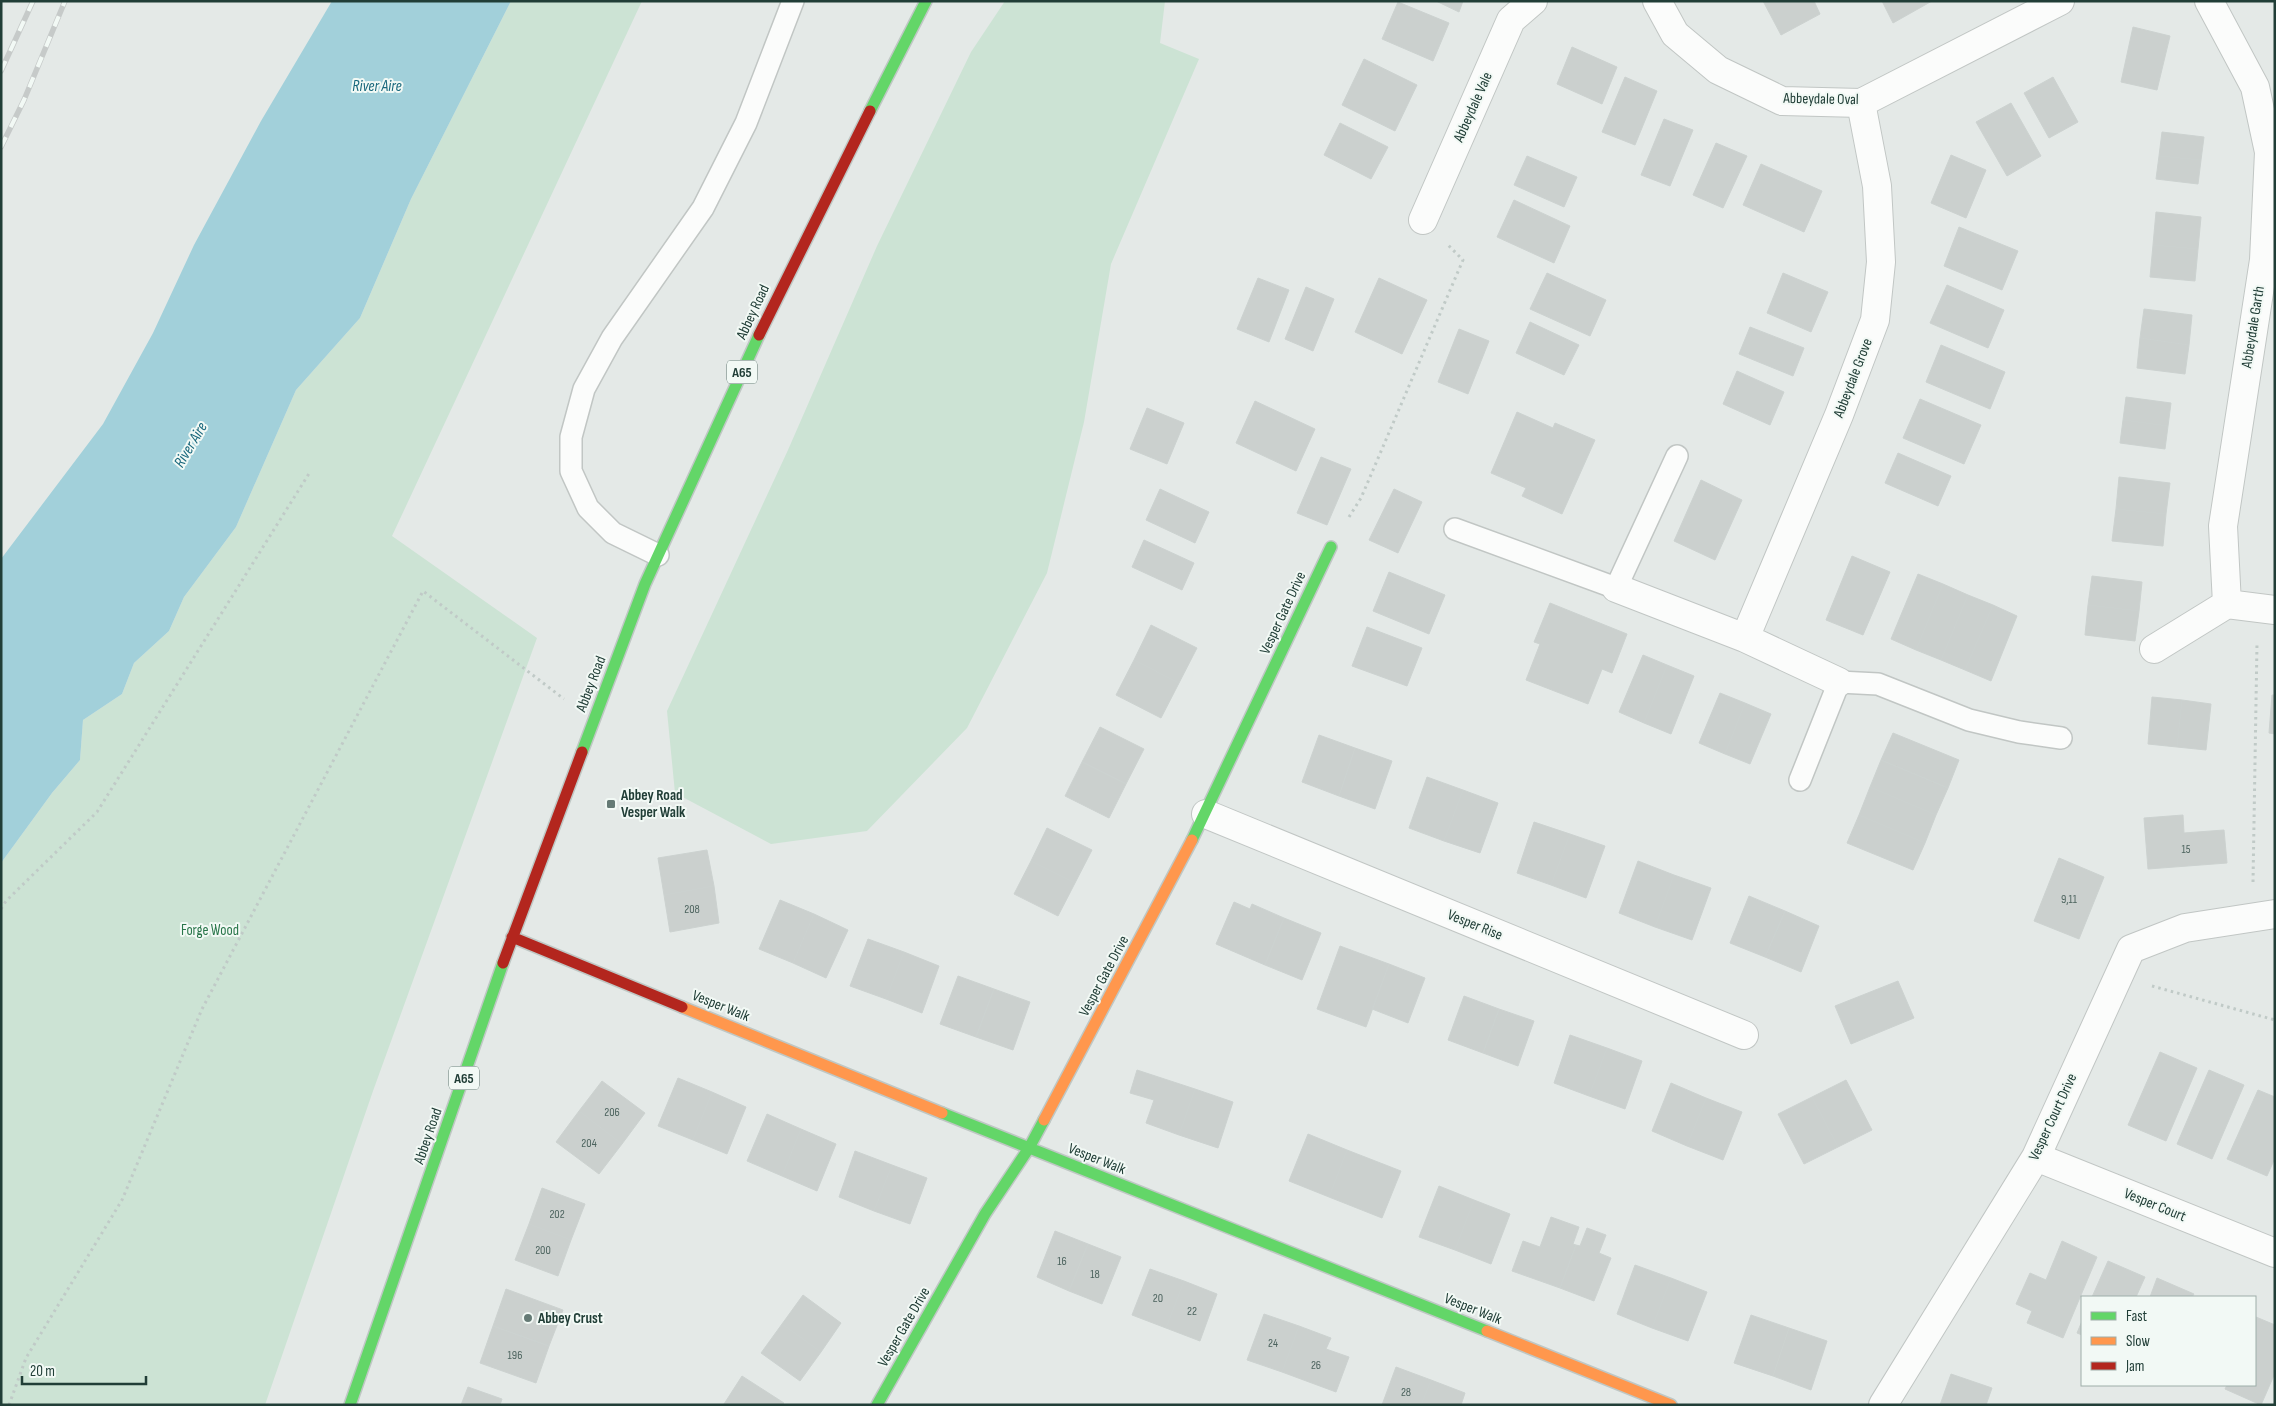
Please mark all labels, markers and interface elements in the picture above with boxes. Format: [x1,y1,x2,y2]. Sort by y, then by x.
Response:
street label: Abbeydale Vale [1449,69,1497,146]
water label: River Aire [352,77,402,96]
street label: Abbeydale Oval [1782,89,1859,109]
street label: Abbey Road [732,282,774,343]
street label: Abbeydale Garth [2237,285,2269,370]
street label: Abbeydale Grove [1829,336,1877,421]
road number: A65 [727,361,757,384]
water label: River Aire [170,419,212,471]
street label: Vesper Gate Drive [1256,569,1310,657]
street label: Abbey Road [571,653,610,715]
place label: Abbey Road Vesper Walk [620,786,686,822]
marker: Abbey Road Vesper Walk [605,798,617,810]
house number: 15 [2181,842,2191,857]
house number: 9,11 [2061,892,2078,907]
house number: 208 [684,902,700,917]
street label: Vesper Rise [1445,905,1505,945]
park label: Forge Wood [181,921,239,940]
street label: Vesper Gate Drive [1075,932,1133,1020]
street label: Vesper Walk [689,986,753,1026]
road number: A65 [449,1066,479,1090]
street label: Vesper Court Drive [2025,1070,2081,1164]
street label: Abbey Road [409,1105,446,1168]
house number: 206 [604,1105,620,1120]
house number: 204 [581,1136,597,1151]
street label: Vesper Walk [1065,1139,1129,1179]
street label: Vesper Court [2121,1184,2189,1226]
house number: 202 [549,1207,565,1222]
house number: 200 [535,1243,551,1258]
house number: 16 [1057,1254,1067,1269]
house number: 18 [1090,1267,1100,1282]
street label: Vesper Gate Drive [874,1284,934,1370]
street label: Vesper Walk [1441,1289,1505,1329]
house number: 20 [1153,1291,1163,1306]
legend [2081,1296,2256,1386]
house number: 22 [1187,1304,1197,1319]
text: Fast [2126,1307,2148,1326]
place label: Abbey Crust [537,1309,603,1328]
marker: Abbey Crust [522,1312,534,1324]
text: Slow [2126,1332,2150,1351]
house number: 24 [1268,1336,1278,1351]
house number: 196 [508,1348,522,1363]
scale bar [22,1354,146,1386]
text: Jam [2125,1357,2144,1376]
house number: 26 [1311,1358,1321,1373]
text: 20 m [30,1362,55,1381]
house number: 28 [1401,1385,1411,1400]

